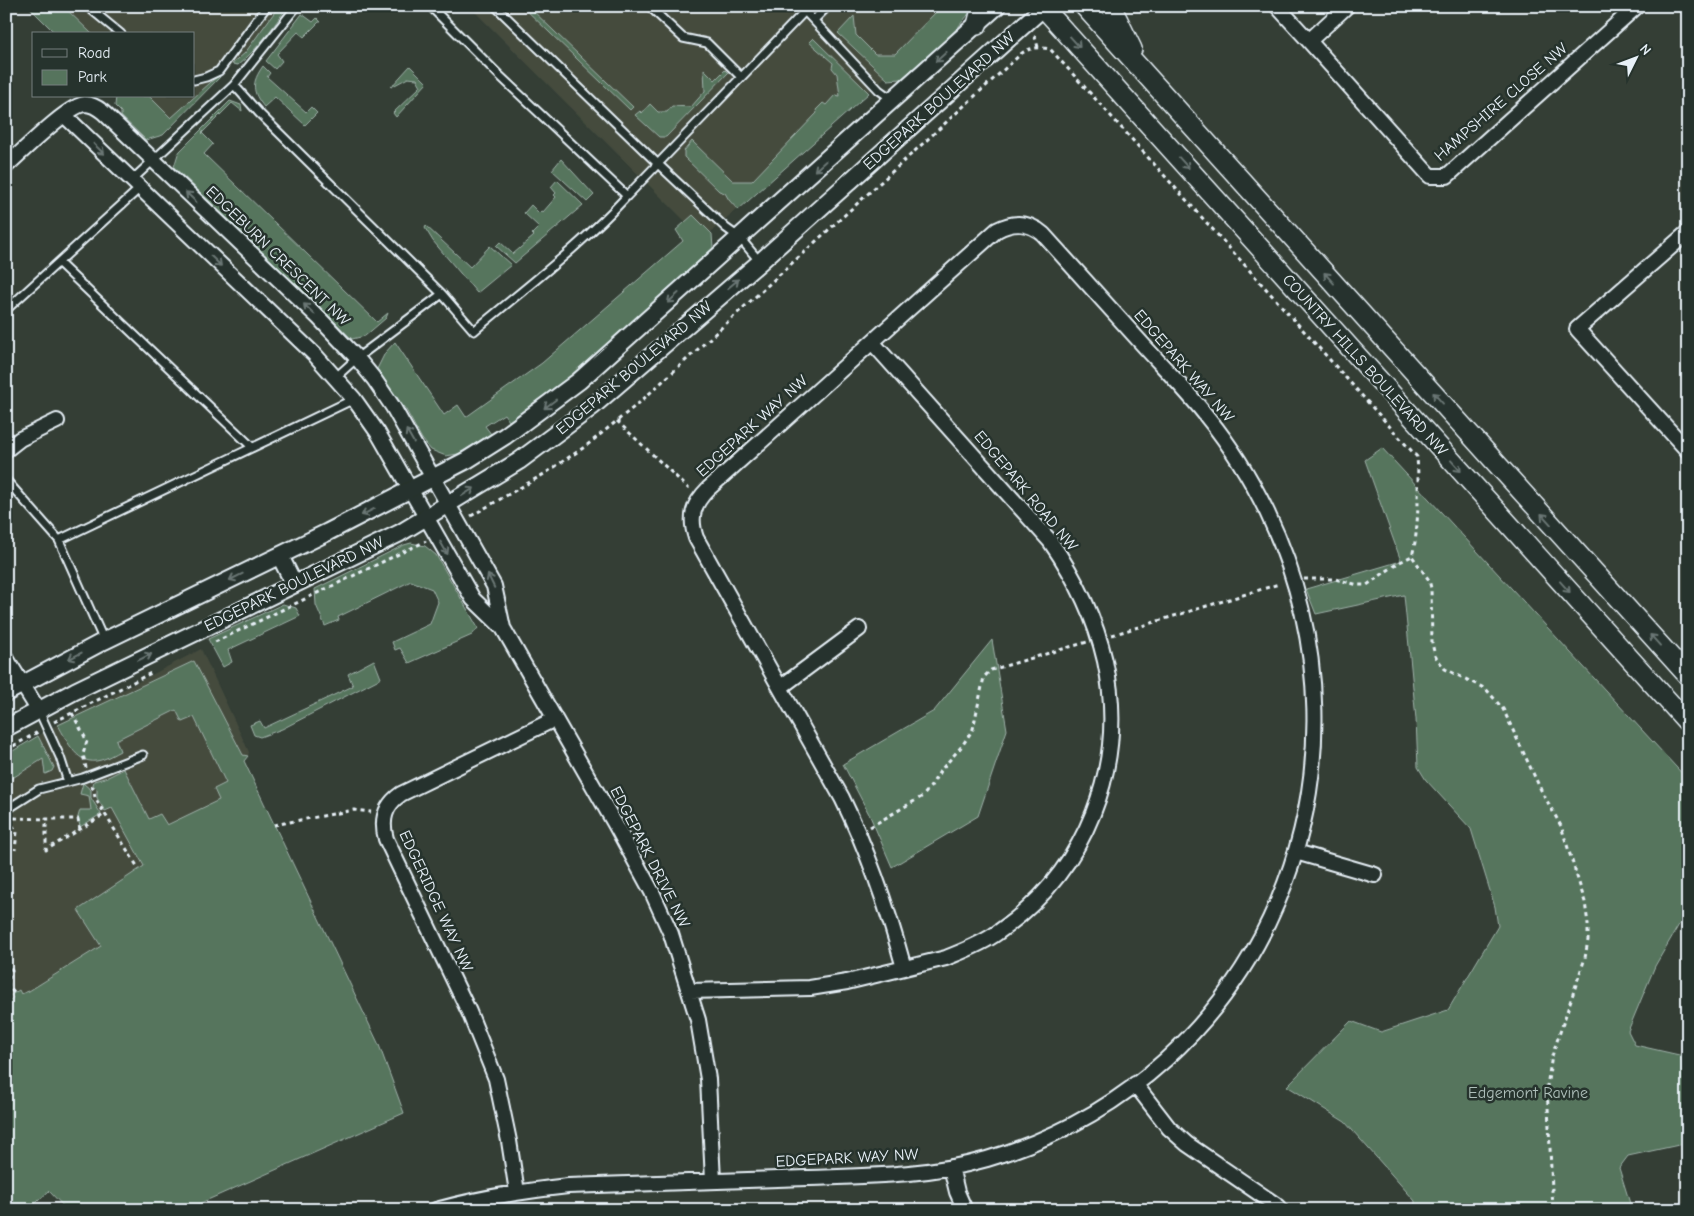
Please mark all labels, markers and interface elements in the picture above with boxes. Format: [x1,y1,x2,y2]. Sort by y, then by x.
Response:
street label: EDGEPARK BOULEVARD NW [860,28,1018,174]
legend [32,32,195,98]
north arrow [1612,32,1662,82]
one-way arrow [1069,36,1081,49]
street label: HAMPSHIRE CLOSE NW [1431,39,1571,165]
text: N [1636,41,1655,59]
text: Road [78,44,110,62]
one-way arrow [934,51,947,63]
text: Park [78,68,107,86]
one-way arrow [93,143,105,155]
one-way arrow [1178,157,1190,170]
one-way arrow [813,160,826,172]
street label: EDGEBURN CRESCENT NW [202,182,354,330]
one-way arrow [185,191,198,203]
one-way arrow [210,255,223,267]
street label: COUNTRY HILLS BOULEVARD NW [1279,271,1451,459]
one-way arrow [1323,271,1334,284]
one-way arrow [727,279,740,290]
one-way arrow [666,292,679,304]
street label: EDGEPARK BOULEVARD NW [553,298,715,438]
one-way arrow [303,303,315,315]
street label: EDGEPARK WAY NW [1130,306,1238,426]
street label: EDGEPARK WAY NW [693,371,811,480]
one-way arrow [1432,392,1443,405]
one-way arrow [543,399,557,409]
street label: EDGEPARK ROAD NW [971,427,1082,555]
one-way arrow [404,429,414,443]
one-way arrow [1450,460,1462,473]
one-way arrow [461,487,475,497]
one-way arrow [361,508,376,517]
one-way arrow [1541,513,1552,526]
street label: EDGEPARK BOULEVARD NW [201,533,387,635]
one-way arrow [439,540,449,554]
one-way arrow [229,572,244,582]
one-way arrow [486,574,495,589]
one-way arrow [1559,581,1570,594]
one-way arrow [1649,633,1661,646]
one-way arrow [137,651,152,661]
one-way arrow [68,652,83,661]
street label: EDGEPARK DRIVE NW [607,783,694,931]
street label: EDGERIDGE WAY NW [395,828,477,975]
park label: Edgemont Ravine [1468,1084,1588,1102]
street label: EDGEPARK WAY NW [775,1145,919,1171]

